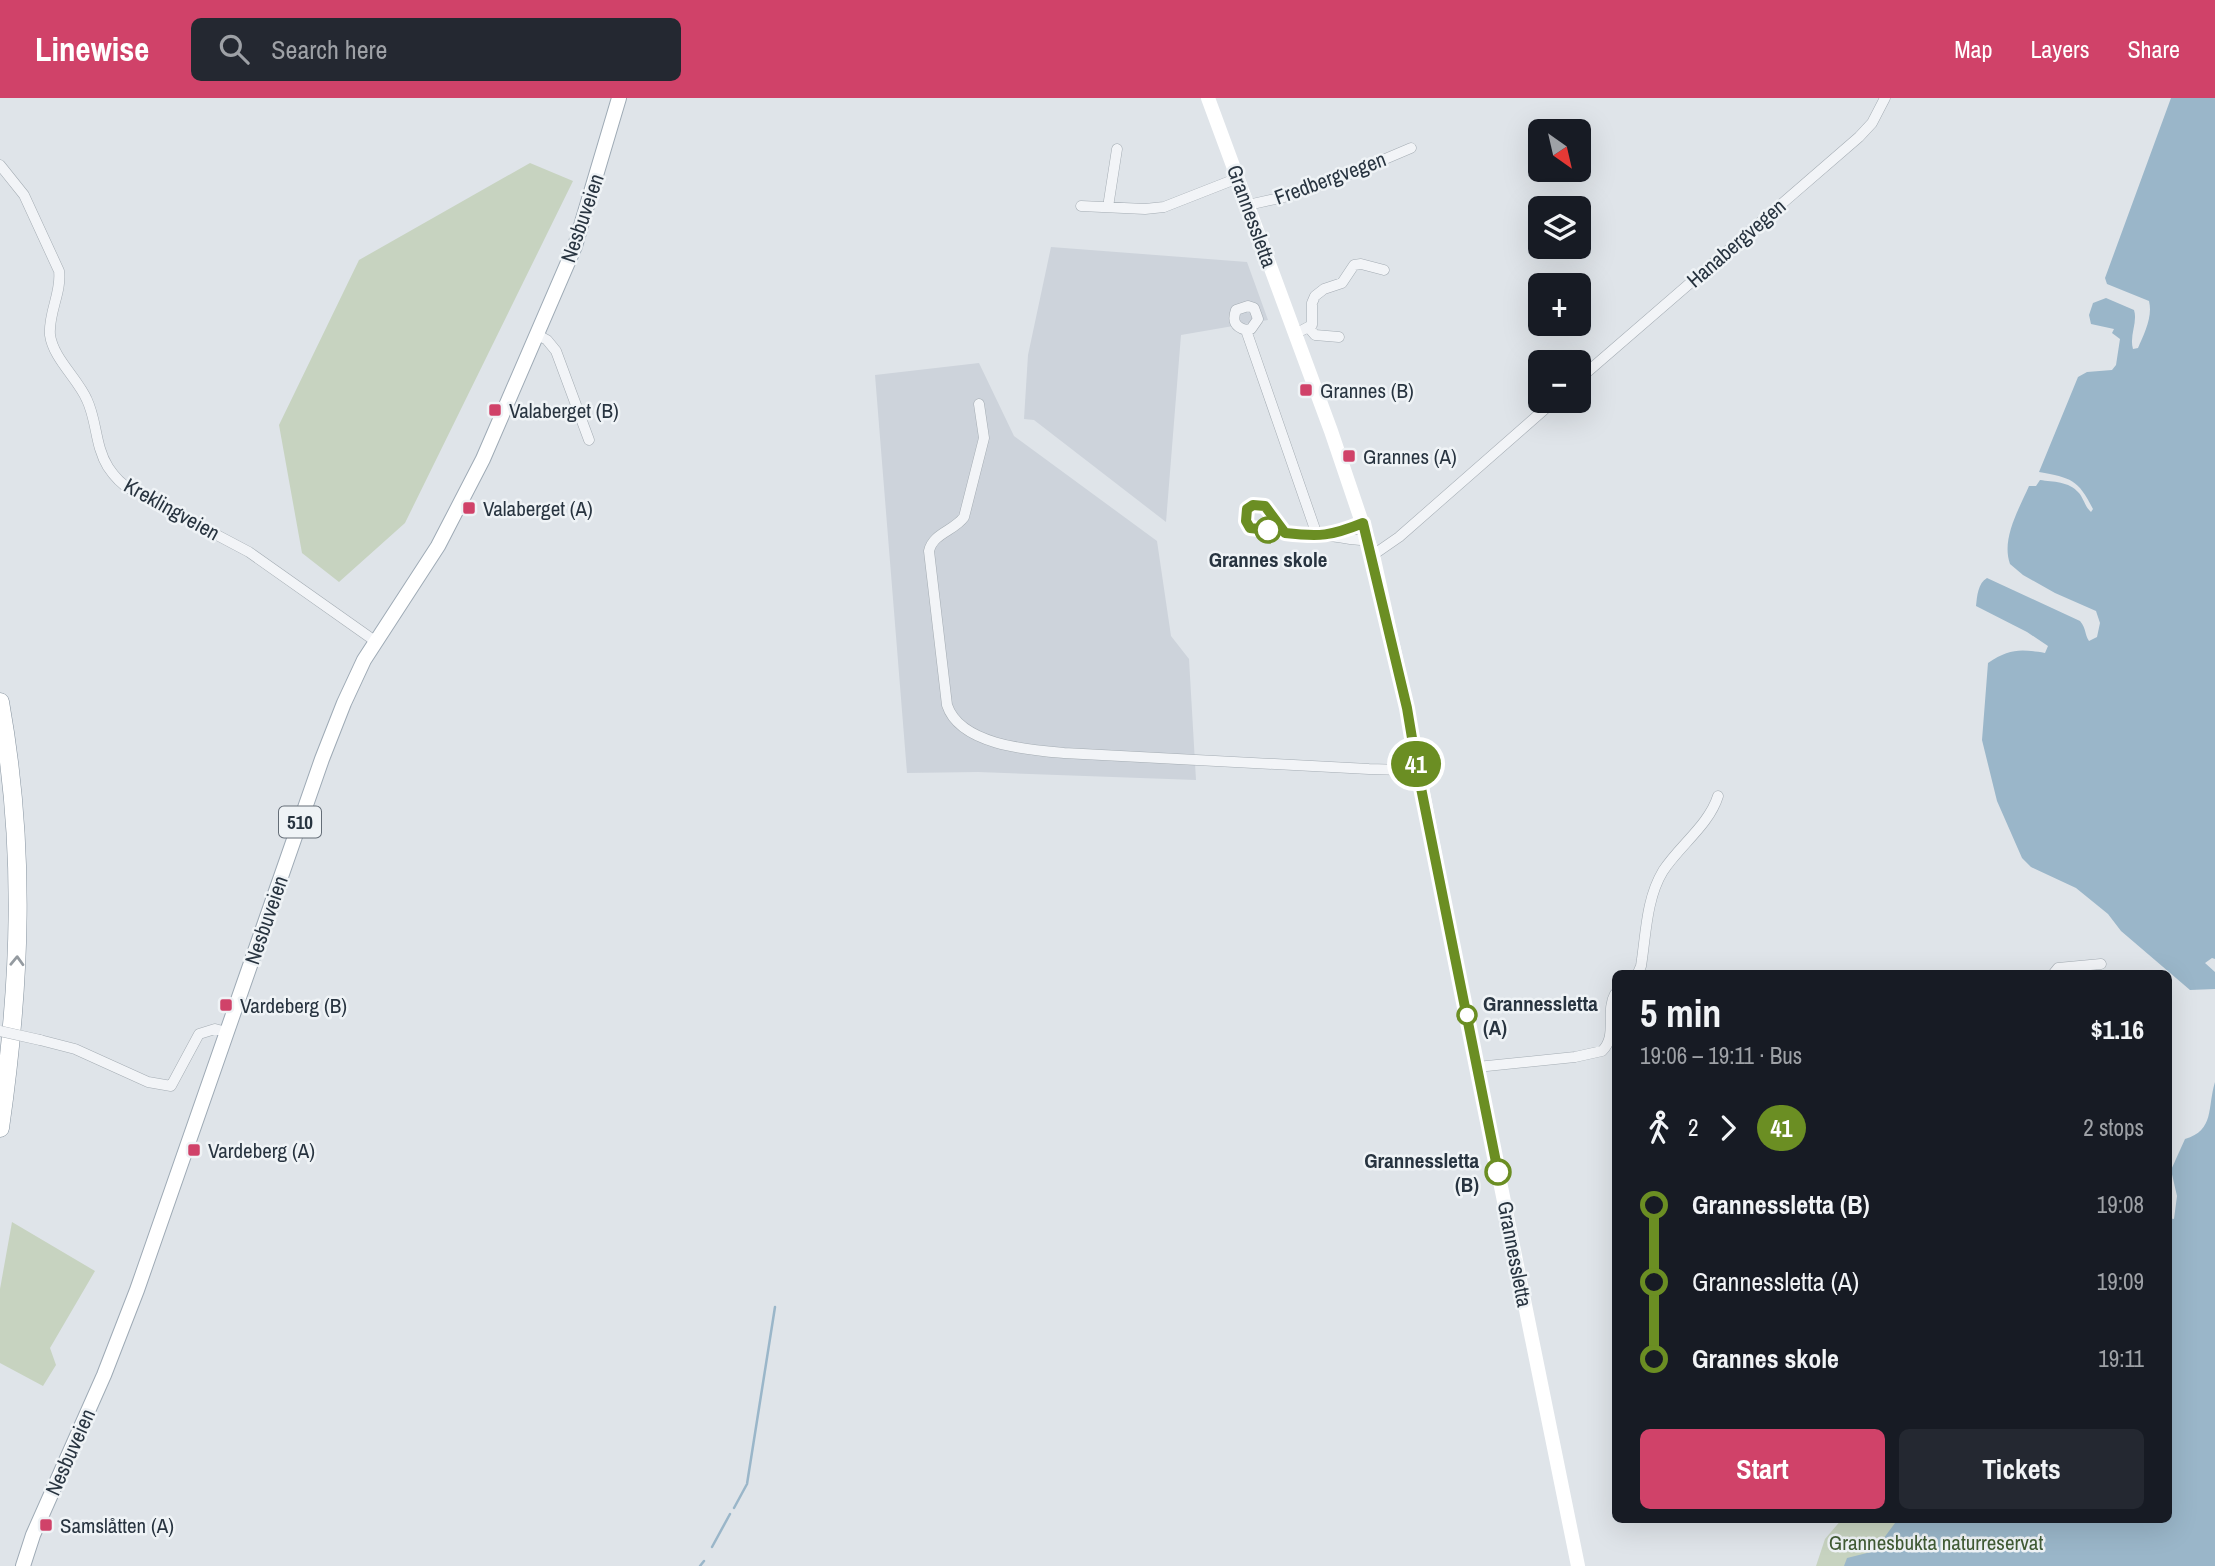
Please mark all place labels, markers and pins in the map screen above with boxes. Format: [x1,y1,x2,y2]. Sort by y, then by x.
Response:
place label: Grannes (B) [1320,376,1414,405]
marker: Grannes (B) [1298,382,1314,398]
place label: Valaberget (B) [509,396,619,425]
marker: Valaberget (B) [487,402,503,418]
place label: Grannes (A) [1363,442,1457,471]
marker: Grannes (A) [1341,448,1357,464]
place label: Valaberget (A) [483,494,593,523]
marker: Valaberget (A) [461,500,477,516]
marker: Grannes skole [1255,517,1281,543]
place label: Grannes skole [1209,545,1327,574]
place label: Grannessletta (A) [1483,989,1598,1042]
place label: Vardeberg (B) [240,991,347,1020]
marker: Vardeberg (B) [218,997,234,1013]
marker: Grannessletta (A) [1457,1005,1477,1025]
place label: Vardeberg (A) [208,1136,315,1165]
marker: Vardeberg (A) [186,1142,202,1158]
place label: Grannessletta (B) [1364,1146,1479,1199]
marker: Grannessletta (B) [1485,1159,1511,1185]
place label: Samslåtten (A) [60,1511,174,1540]
marker: Samslåtten (A) [38,1517,54,1533]

